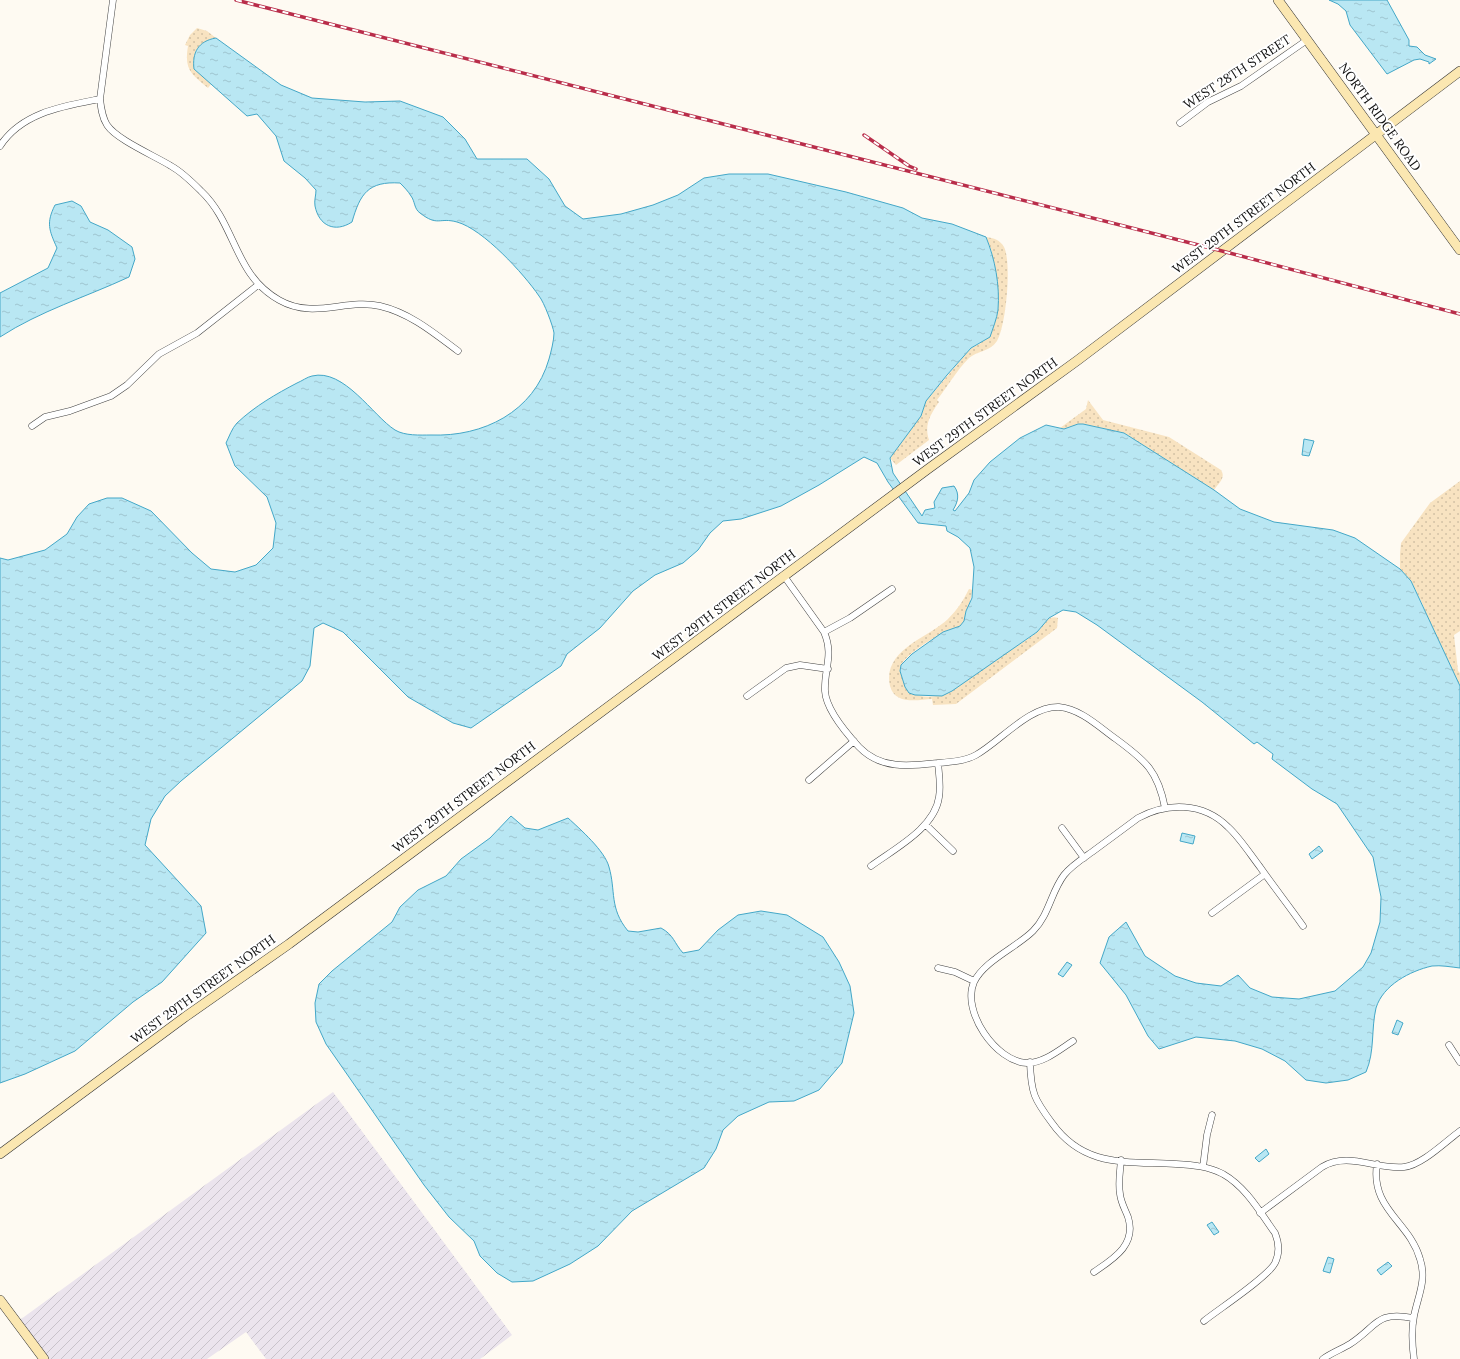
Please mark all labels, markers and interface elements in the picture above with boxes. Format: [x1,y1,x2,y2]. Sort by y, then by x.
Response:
street label: WEST 28TH STREET [1180,31,1294,113]
street label: NORTH RIDGE ROAD [1335,59,1425,175]
street label: WEST 29TH STREET NORTH [1169,159,1319,277]
street label: WEST 29TH STREET NORTH [909,354,1061,470]
street label: WEST 29TH STREET NORTH [649,546,799,664]
street label: WEST 29TH STREET NORTH [389,738,539,856]
street label: WEST 29TH STREET NORTH [127,931,279,1047]

